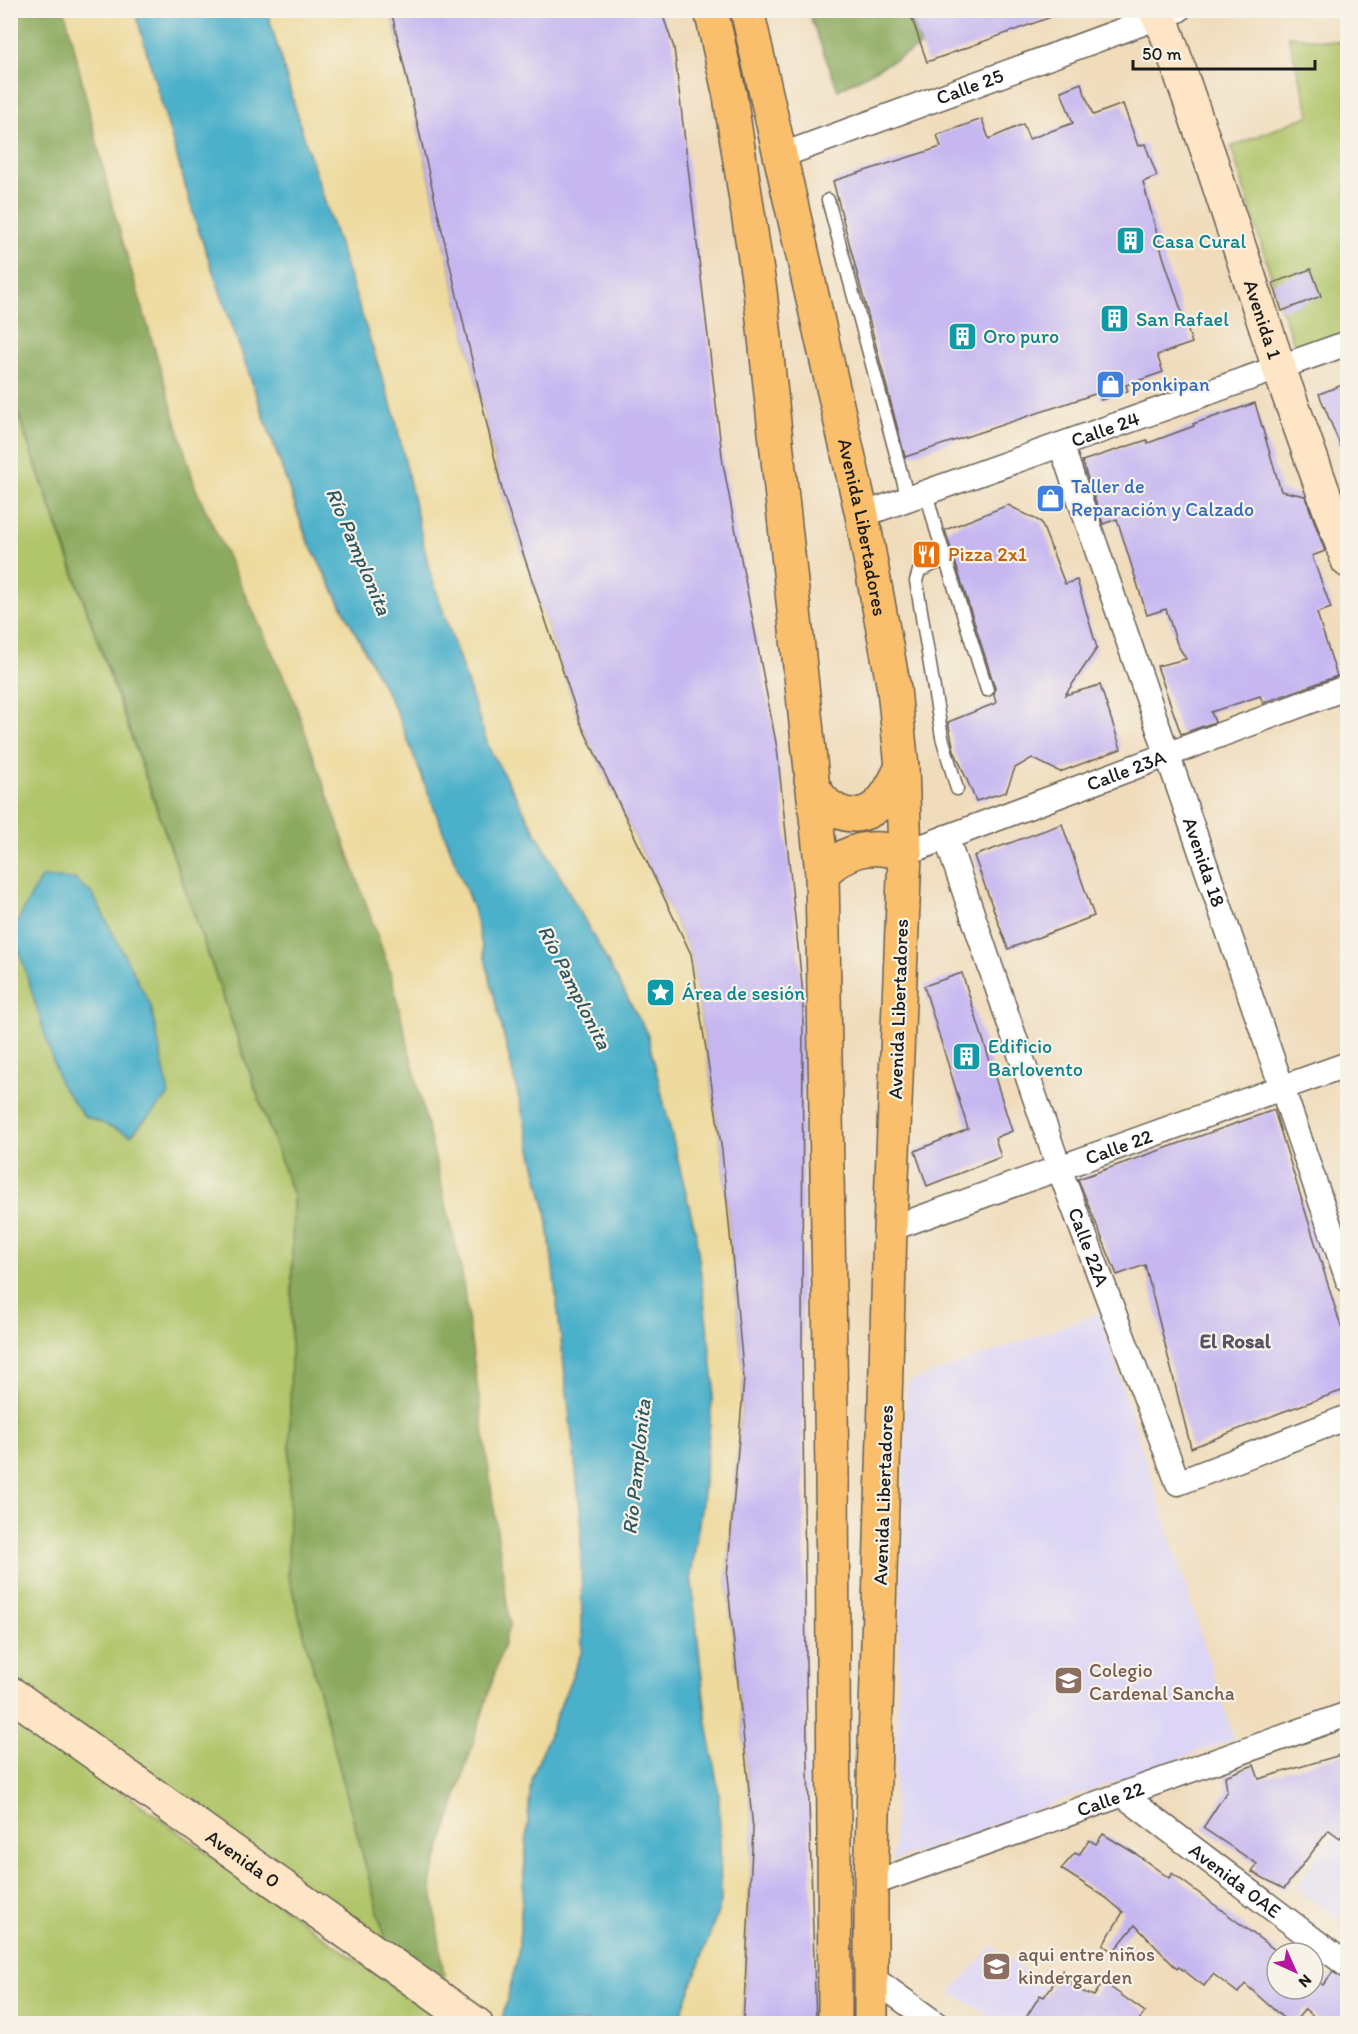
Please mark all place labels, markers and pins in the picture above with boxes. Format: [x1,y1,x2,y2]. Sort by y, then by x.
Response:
building icon: Casa Cural [1115,225,1147,257]
place label: Casa Cural [1152,229,1246,253]
building icon: San Rafael [1099,303,1131,335]
place label: San Rafael [1136,307,1229,331]
building icon: Oro puro [946,320,978,352]
place label: Oro puro [983,324,1059,348]
shop icon: ponkipan [1094,368,1126,400]
place label: ponkipan [1131,372,1210,396]
place label: Taller de Reparación y Calzado [1071,474,1254,521]
shop icon: Taller de Reparación y Calzado [1034,482,1066,514]
restaurant icon: Pizza 2x1 [911,538,943,570]
place label: Pizza 2x1 [948,542,1027,566]
place icon: Área de sesión [645,977,677,1009]
place label: Área de sesión [682,981,805,1005]
place label: Edificio Barlovento [988,1034,1083,1081]
building icon: Edificio Barlovento [951,1041,983,1073]
place label: Colegio Cardenal Sancha [1089,1658,1235,1705]
school or university icon: Colegio Cardenal Sancha [1052,1665,1084,1697]
place label: aqui entre niños kindergarden [1018,1942,1155,1989]
school or university icon: aqui entre niños kindergarden [981,1950,1013,1982]

